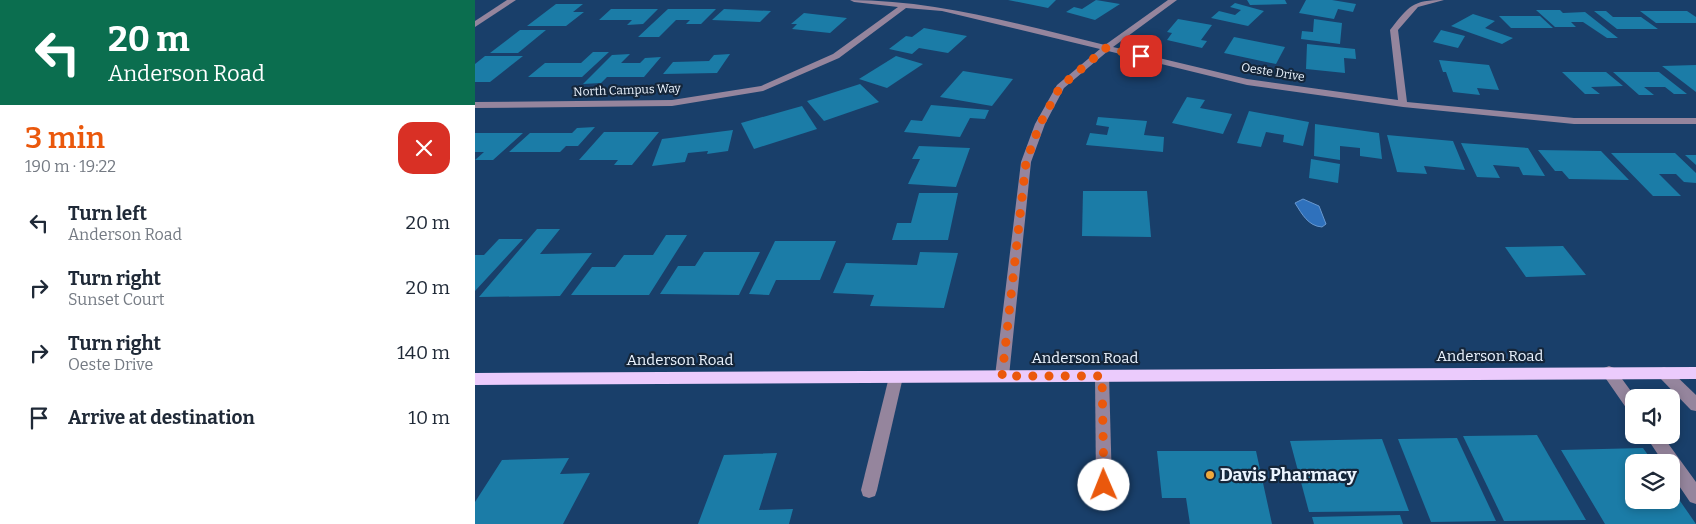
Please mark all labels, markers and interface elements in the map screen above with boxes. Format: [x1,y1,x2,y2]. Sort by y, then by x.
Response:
text: 20 m [108,18,190,60]
icon: left [25,20,90,85]
pin [1120,35,1162,77]
icon: arrive [1127,42,1155,70]
text: Anderson Road [108,60,265,87]
street label: Oeste Drive [1240,60,1306,84]
street label: North Campus Way [573,81,682,99]
text: 3 min [25,120,105,156]
button: close [398,122,450,174]
text: 190 m · 19:22 [25,157,116,176]
text: Turn left [68,202,147,225]
icon: left [25,209,53,237]
text: 20 m [406,211,450,234]
text: Anderson Road [68,225,182,244]
text: Turn right [68,267,161,290]
icon: right [25,274,53,302]
text: 20 m [406,276,450,299]
text: Sunset Court [68,290,165,309]
text: Turn right [68,332,161,355]
icon: right [25,339,53,367]
text: 140 m [397,341,450,364]
street label: Anderson Road [1437,347,1544,365]
street label: Anderson Road [1032,349,1139,367]
street label: Anderson Road [627,351,734,369]
text: Oeste Drive [68,355,153,374]
map controls [1625,389,1680,509]
button: sound [1625,389,1680,444]
icon: arrive [25,404,53,432]
text: Arrive at destination [68,406,255,429]
text: 10 m [408,406,450,429]
button: layers [1625,454,1680,509]
position arrow [1077,458,1129,510]
place label: Davis Pharmacy [1220,464,1358,486]
marker: Davis Pharmacy [1204,469,1216,481]

